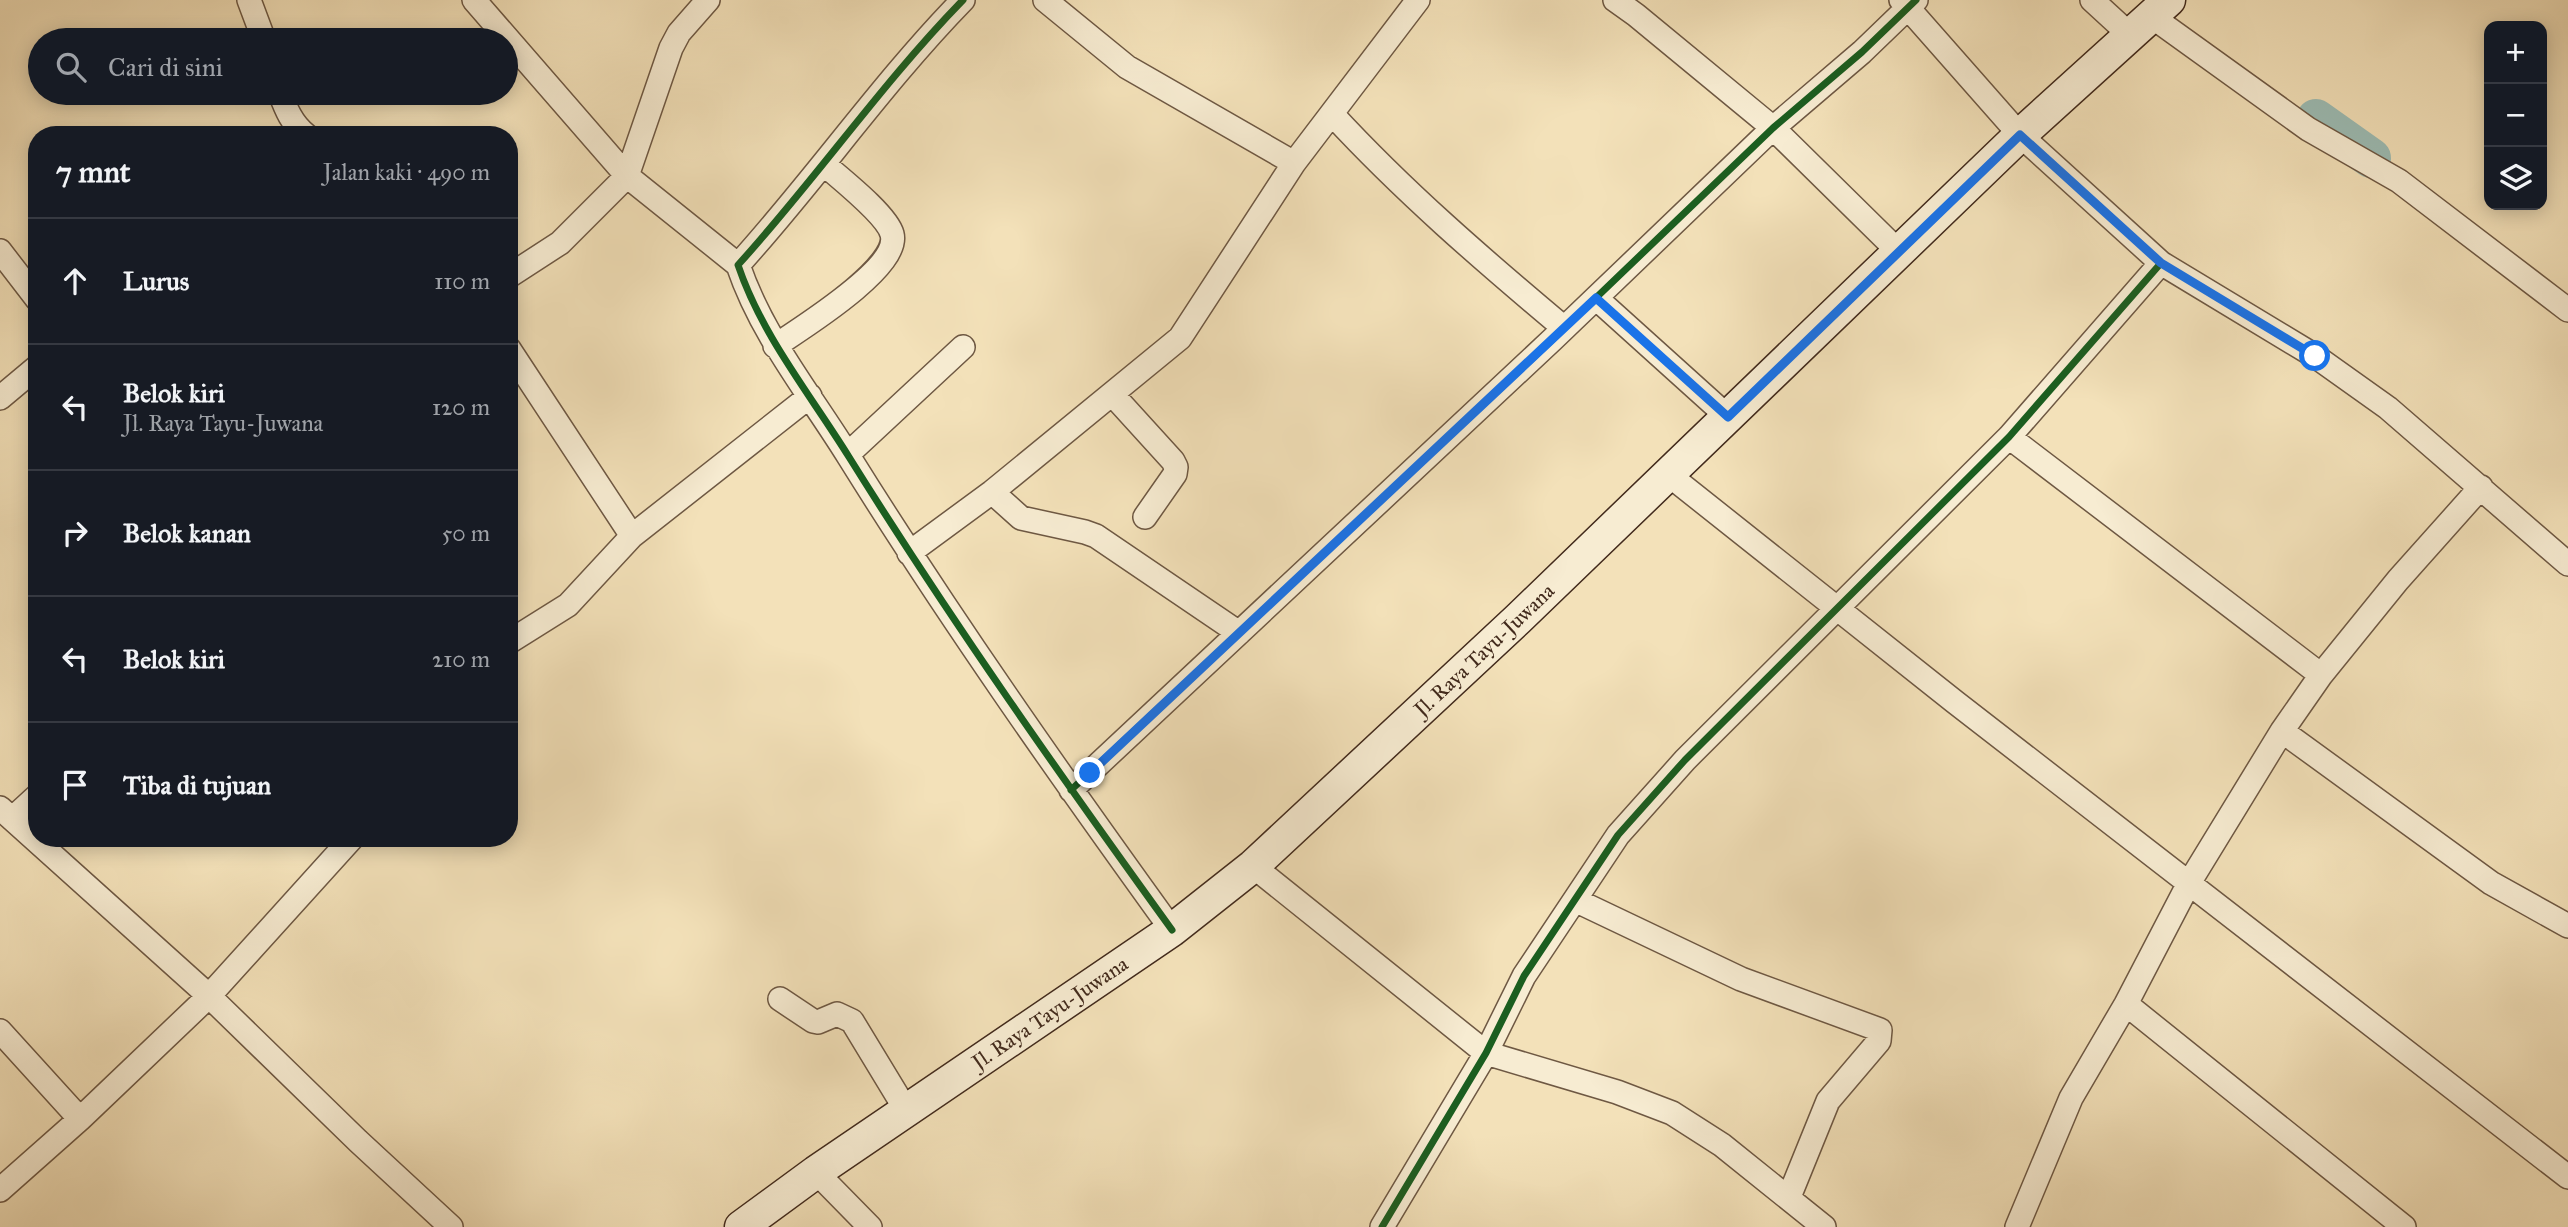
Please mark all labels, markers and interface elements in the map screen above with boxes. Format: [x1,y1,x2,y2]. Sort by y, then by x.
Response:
map controls [2484,21,2547,210]
button: + [2484,21,2547,84]
search box [28,28,518,105]
icon: search [52,48,90,86]
text: Cari di sini [108,51,223,83]
button: − [2484,84,2547,147]
button: layers [2484,147,2547,210]
text: 7 mnt [56,154,130,190]
text: Jalan kaki · 490 m [323,158,490,186]
icon: ahead [56,262,94,300]
text: Lurus [123,265,189,297]
text: 110 m [434,267,490,295]
route start [2299,340,2330,371]
text: Belok kiri [123,377,225,409]
icon: left [56,388,94,426]
text: 120 m [432,393,490,421]
text: Jl. Raya Tayu-Juwana [123,409,323,437]
icon: right [56,514,94,552]
text: Belok kanan [123,517,251,549]
text: 50 m [442,519,490,547]
street label: Jl. Raya Tayu-Juwana [1407,578,1560,724]
icon: left [56,640,94,678]
text: Belok kiri [123,643,225,675]
text: 210 m [432,645,490,673]
route end [1074,757,1105,788]
icon: arrive [56,766,94,804]
text: Tiba di tujuan [123,769,271,801]
street label: Jl. Raya Tayu-Juwana [965,951,1133,1076]

